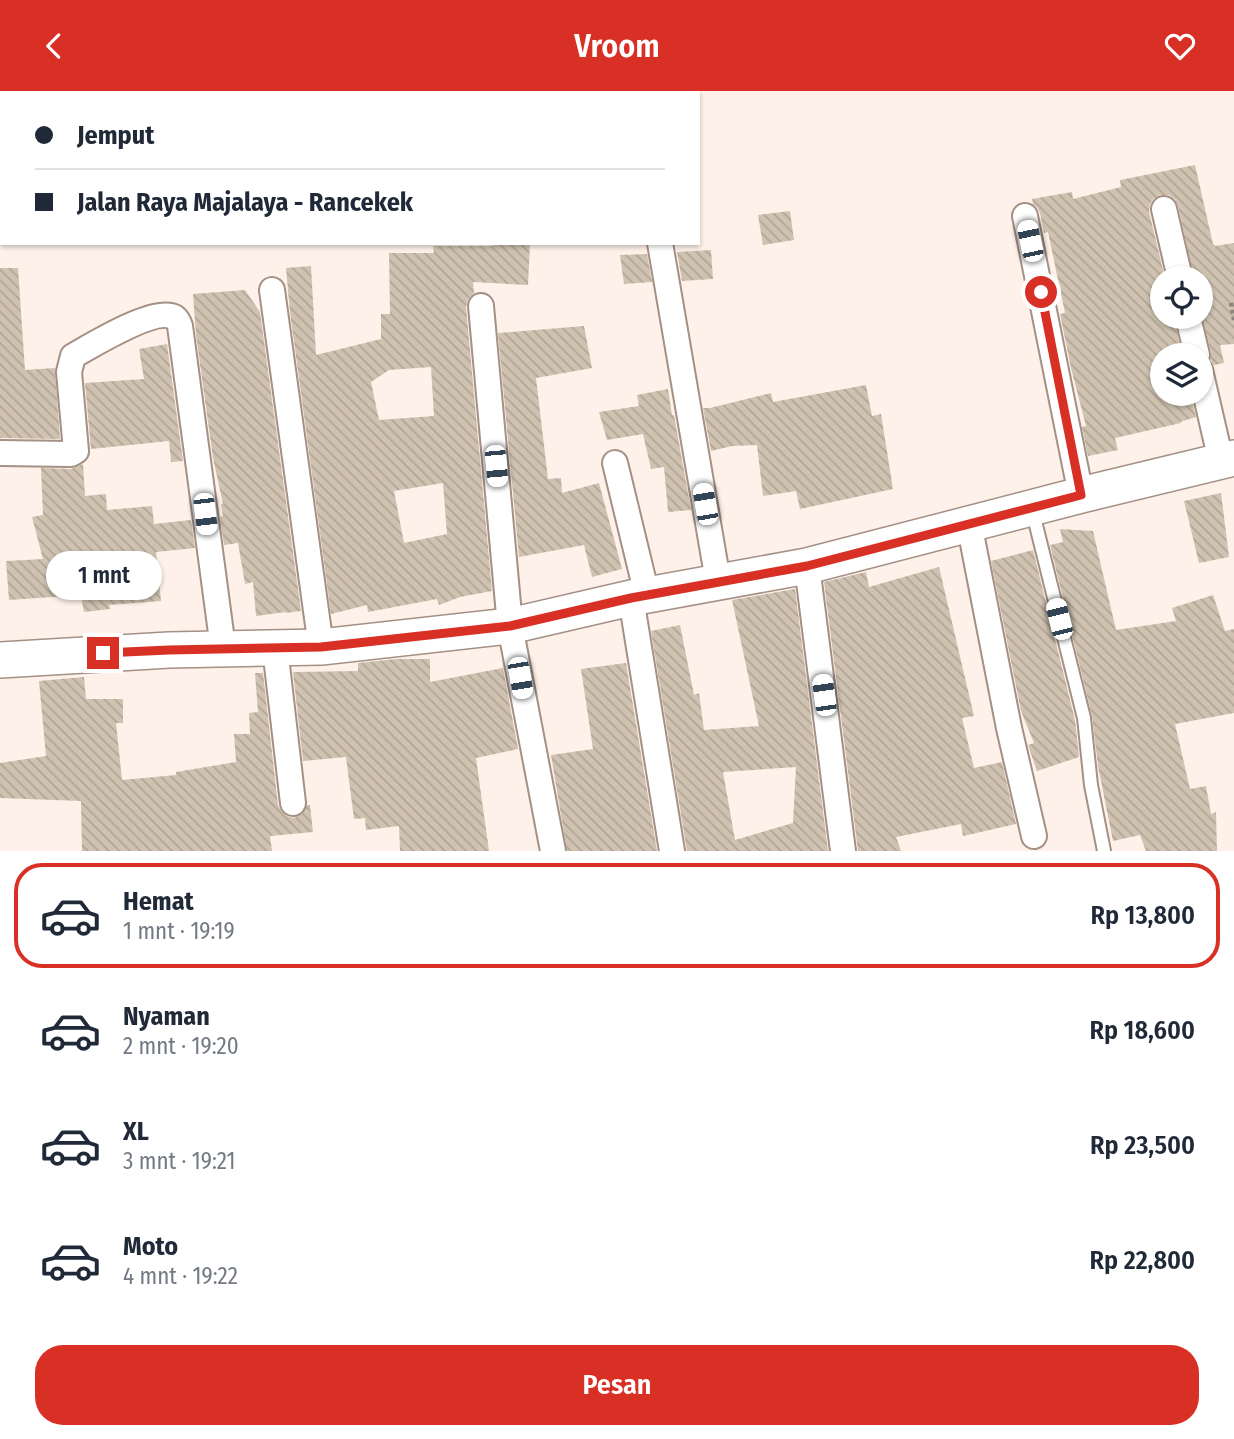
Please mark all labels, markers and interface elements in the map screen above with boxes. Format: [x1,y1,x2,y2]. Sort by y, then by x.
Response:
icon: back [35,27,73,65]
text: Vroom [574,27,660,65]
icon: heart [1161,27,1199,65]
text: Jemput [77,120,154,151]
text: Jalan Raya Majalaya - Rancekek [77,187,413,218]
car [1016,218,1045,264]
map controls [1150,266,1213,406]
button: locate [1150,266,1213,329]
route start [1025,276,1057,308]
button: layers [1150,343,1213,406]
car [484,444,509,488]
car [692,481,719,527]
car [193,492,218,536]
callout: 1 mnt [45,552,161,601]
text: 1 mnt [78,561,130,589]
car [1044,596,1075,642]
route end [87,637,119,669]
car [507,655,534,701]
car [811,673,838,717]
icon: car [39,884,102,947]
text: Hemat [123,886,194,917]
text: Rp 13,800 [1090,900,1195,931]
text: 1 mnt · 19:19 [123,917,235,945]
icon: car [39,999,102,1062]
text: Nyaman [123,1001,210,1032]
text: Rp 18,600 [1089,1015,1195,1046]
text: 2 mnt · 19:20 [123,1032,239,1060]
icon: car [39,1114,102,1177]
text: XL [123,1116,149,1147]
text: Rp 23,500 [1090,1130,1195,1161]
text: 3 mnt · 19:21 [123,1147,235,1175]
icon: car [39,1229,102,1292]
text: Moto [123,1231,178,1262]
text: Rp 22,800 [1090,1245,1195,1276]
text: 4 mnt · 19:22 [123,1262,238,1290]
button: Pesan [35,1345,1199,1425]

